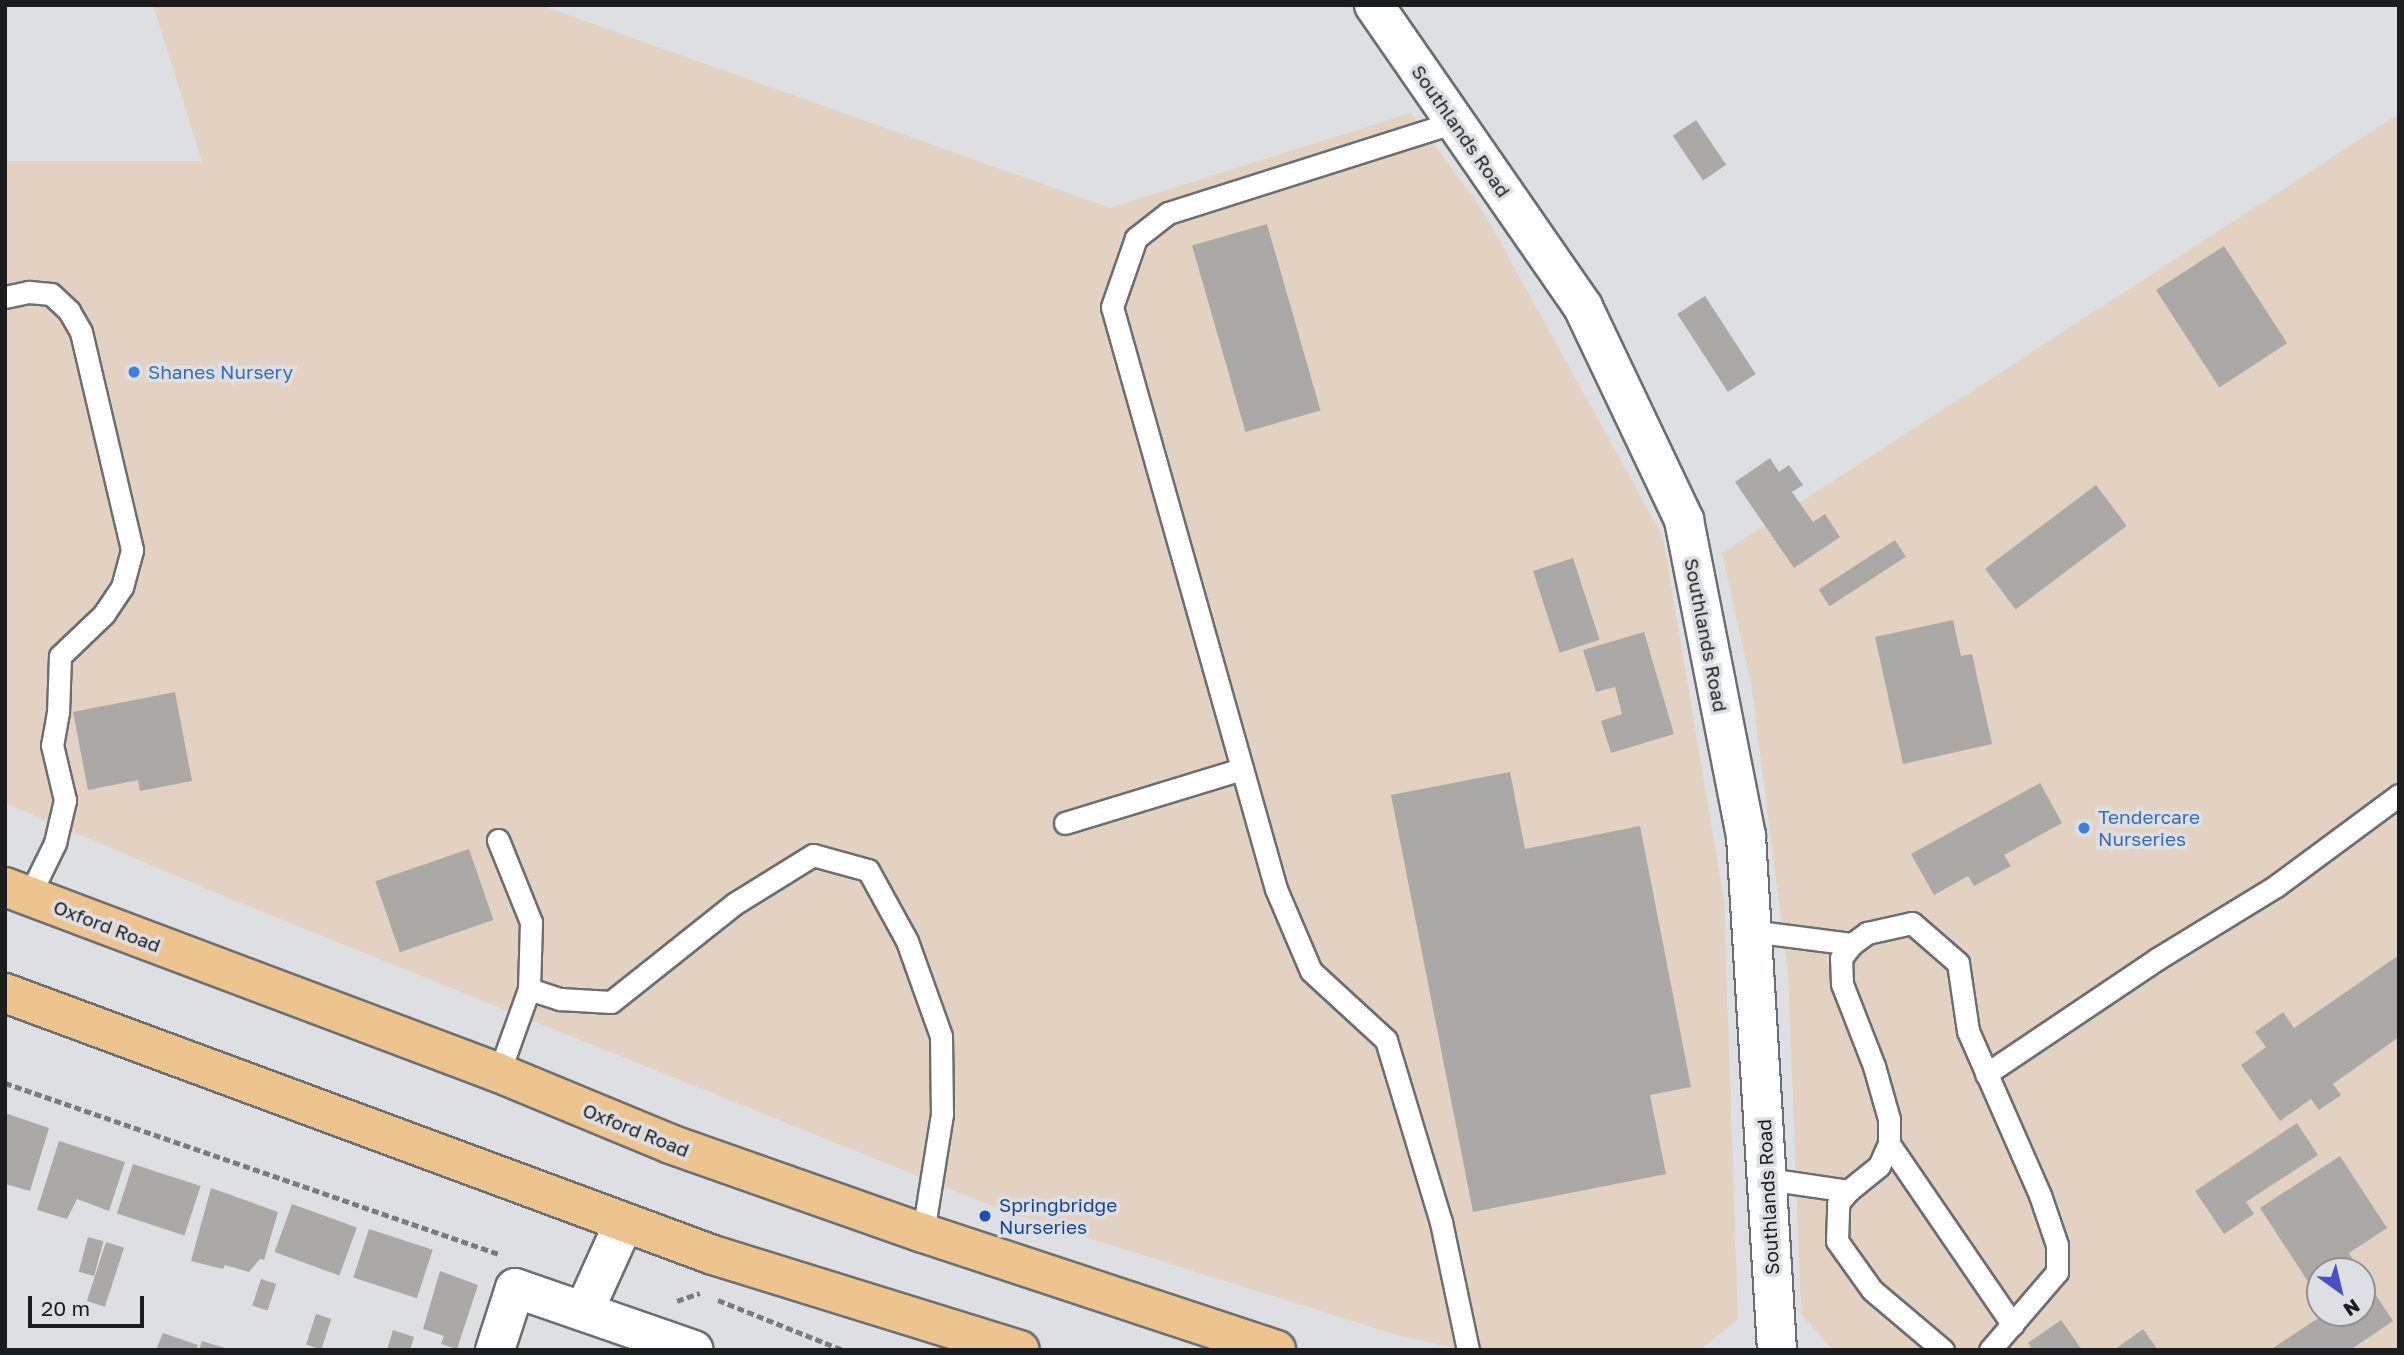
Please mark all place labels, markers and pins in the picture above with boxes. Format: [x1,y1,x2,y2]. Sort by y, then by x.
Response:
place label: Shanes Nursery [148,361,293,383]
marker: Shanes Nursery [126,364,142,380]
place label: Tendercare Nurseries [2098,806,2200,850]
marker: Tendercare Nurseries [2076,820,2092,836]
place label: Springbridge Nurseries [999,1194,1117,1238]
marker: Springbridge Nurseries [977,1208,993,1224]

